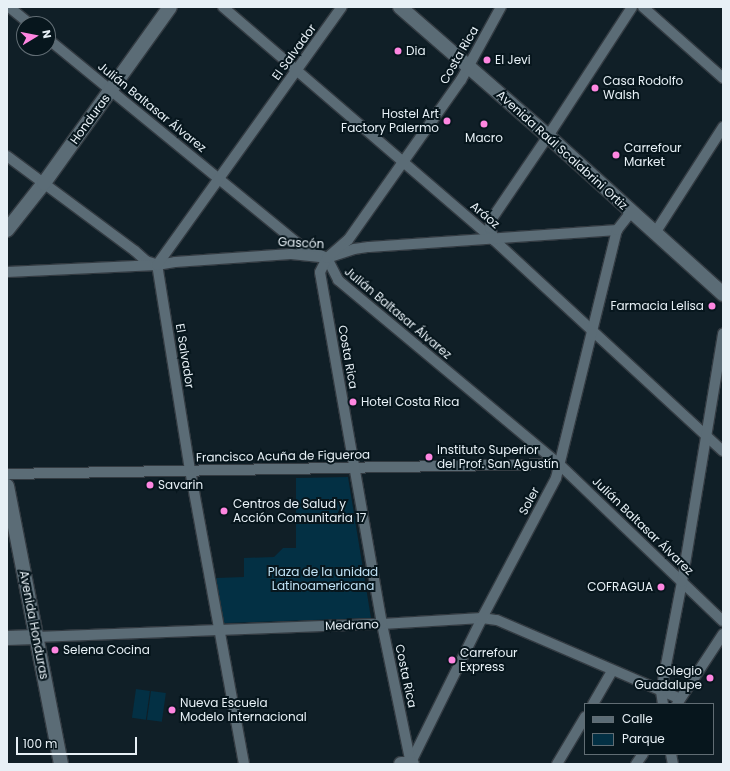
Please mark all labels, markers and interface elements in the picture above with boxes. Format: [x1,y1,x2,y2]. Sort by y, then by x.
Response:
north arrow [16,16,56,56]
street label: El Salvador [269,21,319,83]
street label: Costa Rica [437,23,481,87]
text: N [38,29,55,40]
place label: Dia [406,44,426,58]
marker: Dia [393,46,403,56]
place label: El Jevi [495,53,531,67]
marker: El Jevi [482,55,492,65]
street label: Julián Baltasar Álvarez [95,59,209,155]
place label: Casa Rodolfo Walsh [603,74,683,102]
marker: Casa Rodolfo Walsh [590,83,600,93]
street label: Avenida Raúl Scalabrini Ortiz [494,87,630,213]
street label: Honduras [67,91,113,147]
place label: Hostel Art Factory Palermo [341,107,439,135]
marker: Hostel Art Factory Palermo [442,116,452,126]
marker: Macro [479,119,489,129]
place label: Macro [465,131,503,145]
place label: Carrefour Market [624,141,682,169]
marker: Carrefour Market [611,150,621,160]
street label: Aráoz [467,199,503,231]
street label: Gascón [277,235,325,251]
street label: Julián Baltasar Álvarez [342,264,454,362]
place label: Farmacia Lelisa [610,299,704,313]
marker: Farmacia Lelisa [707,301,717,311]
street label: El Salvador [173,323,197,389]
street label: Costa Rica [335,324,361,390]
place label: Hotel Costa Rica [361,395,459,409]
marker: Hotel Costa Rica [348,397,358,407]
place label: Instituto Superior del Prof. San Agustín [437,443,559,471]
street label: Francisco Acuña de Figueroa [196,447,370,465]
marker: Instituto Superior del Prof. San Agustín [424,452,434,462]
street label: Julián Baltasar Álvarez [589,474,697,578]
place label: Savarin [158,478,203,492]
marker: Savarin [145,480,155,490]
street label: Soler [516,485,542,517]
place label: Centros de Salud y Acción Comunitaria 17 [233,497,366,525]
marker: Centros de Salud y Acción Comunitaria 17 [218,505,230,517]
park label: Plaza de la unidad Latinoamericana [268,565,378,593]
street label: Avenida Honduras [16,569,52,681]
place label: COFRAGUA [587,580,653,594]
marker: COFRAGUA [656,582,666,592]
street label: Medrano [325,617,379,633]
place label: Selena Cocina [63,643,150,657]
street label: Costa Rica [392,643,420,709]
marker: Selena Cocina [50,645,60,655]
place label: Carrefour Express [460,646,518,674]
marker: Carrefour Express [447,655,457,665]
place label: Colegio Guadalupe [634,664,702,692]
marker: Colegio Guadalupe [705,673,715,683]
place label: Nueva Escuela Modelo Internacional [180,696,307,724]
legend [584,703,714,755]
marker: Nueva Escuela Modelo Internacional [167,705,177,715]
text: Calle [622,710,653,727]
scale bar [18,729,139,755]
text: Parque [622,730,665,747]
text: 100 m [23,735,57,752]

